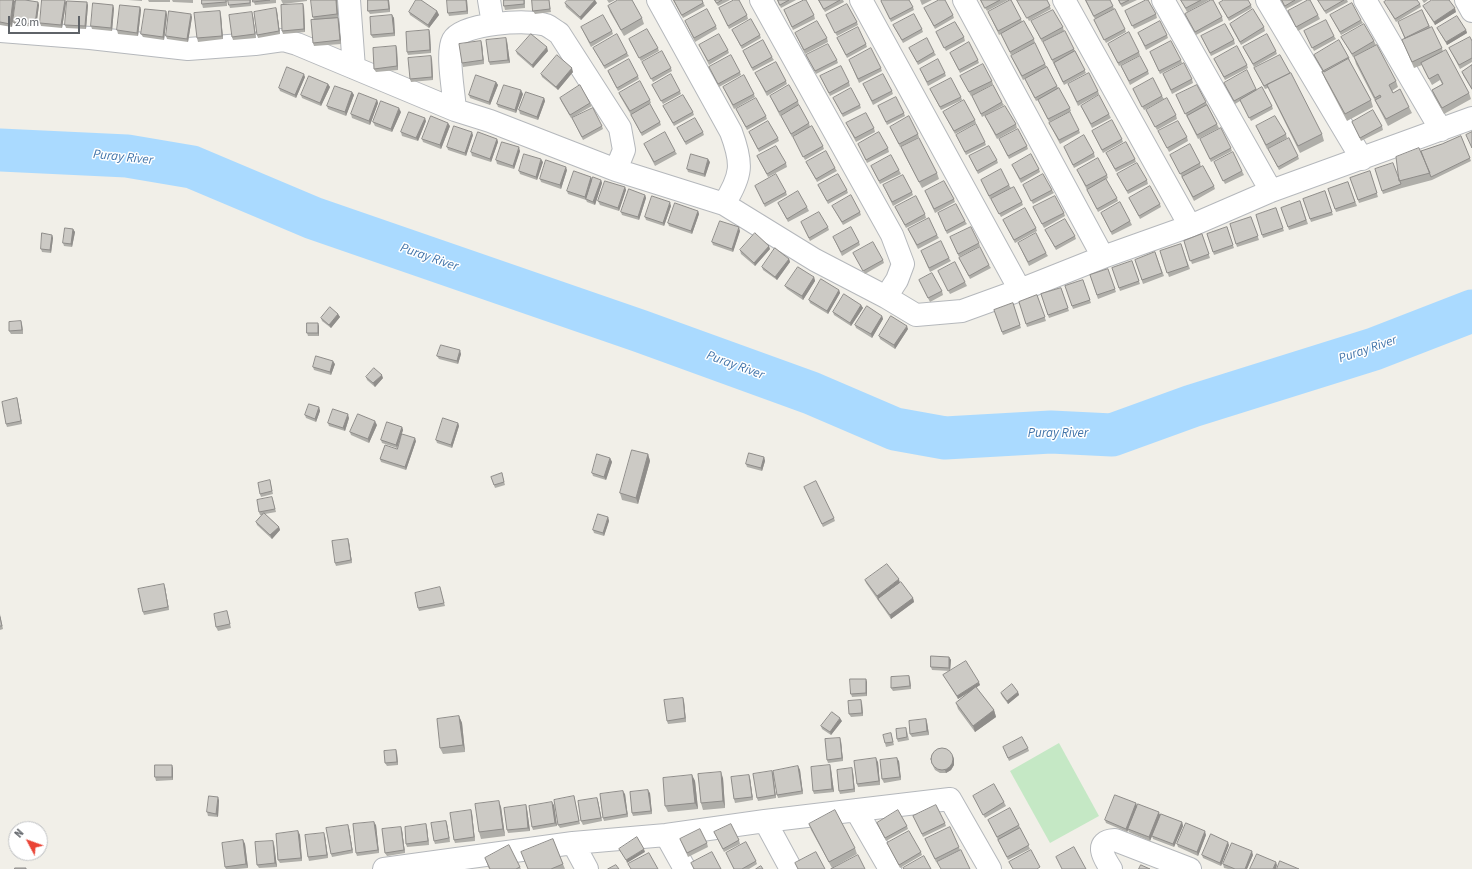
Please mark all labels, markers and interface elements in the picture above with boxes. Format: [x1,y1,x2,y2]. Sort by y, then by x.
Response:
scale bar [10,8,82,34]
text: 20 m [15,14,39,31]
water label: Puray River [92,147,154,169]
water label: Puray River [398,241,460,275]
water label: Puray River [1337,333,1399,367]
water label: Puray River [704,348,766,384]
water label: Puray River [1028,426,1088,442]
north arrow [8,821,48,861]
text: N [11,826,27,841]

